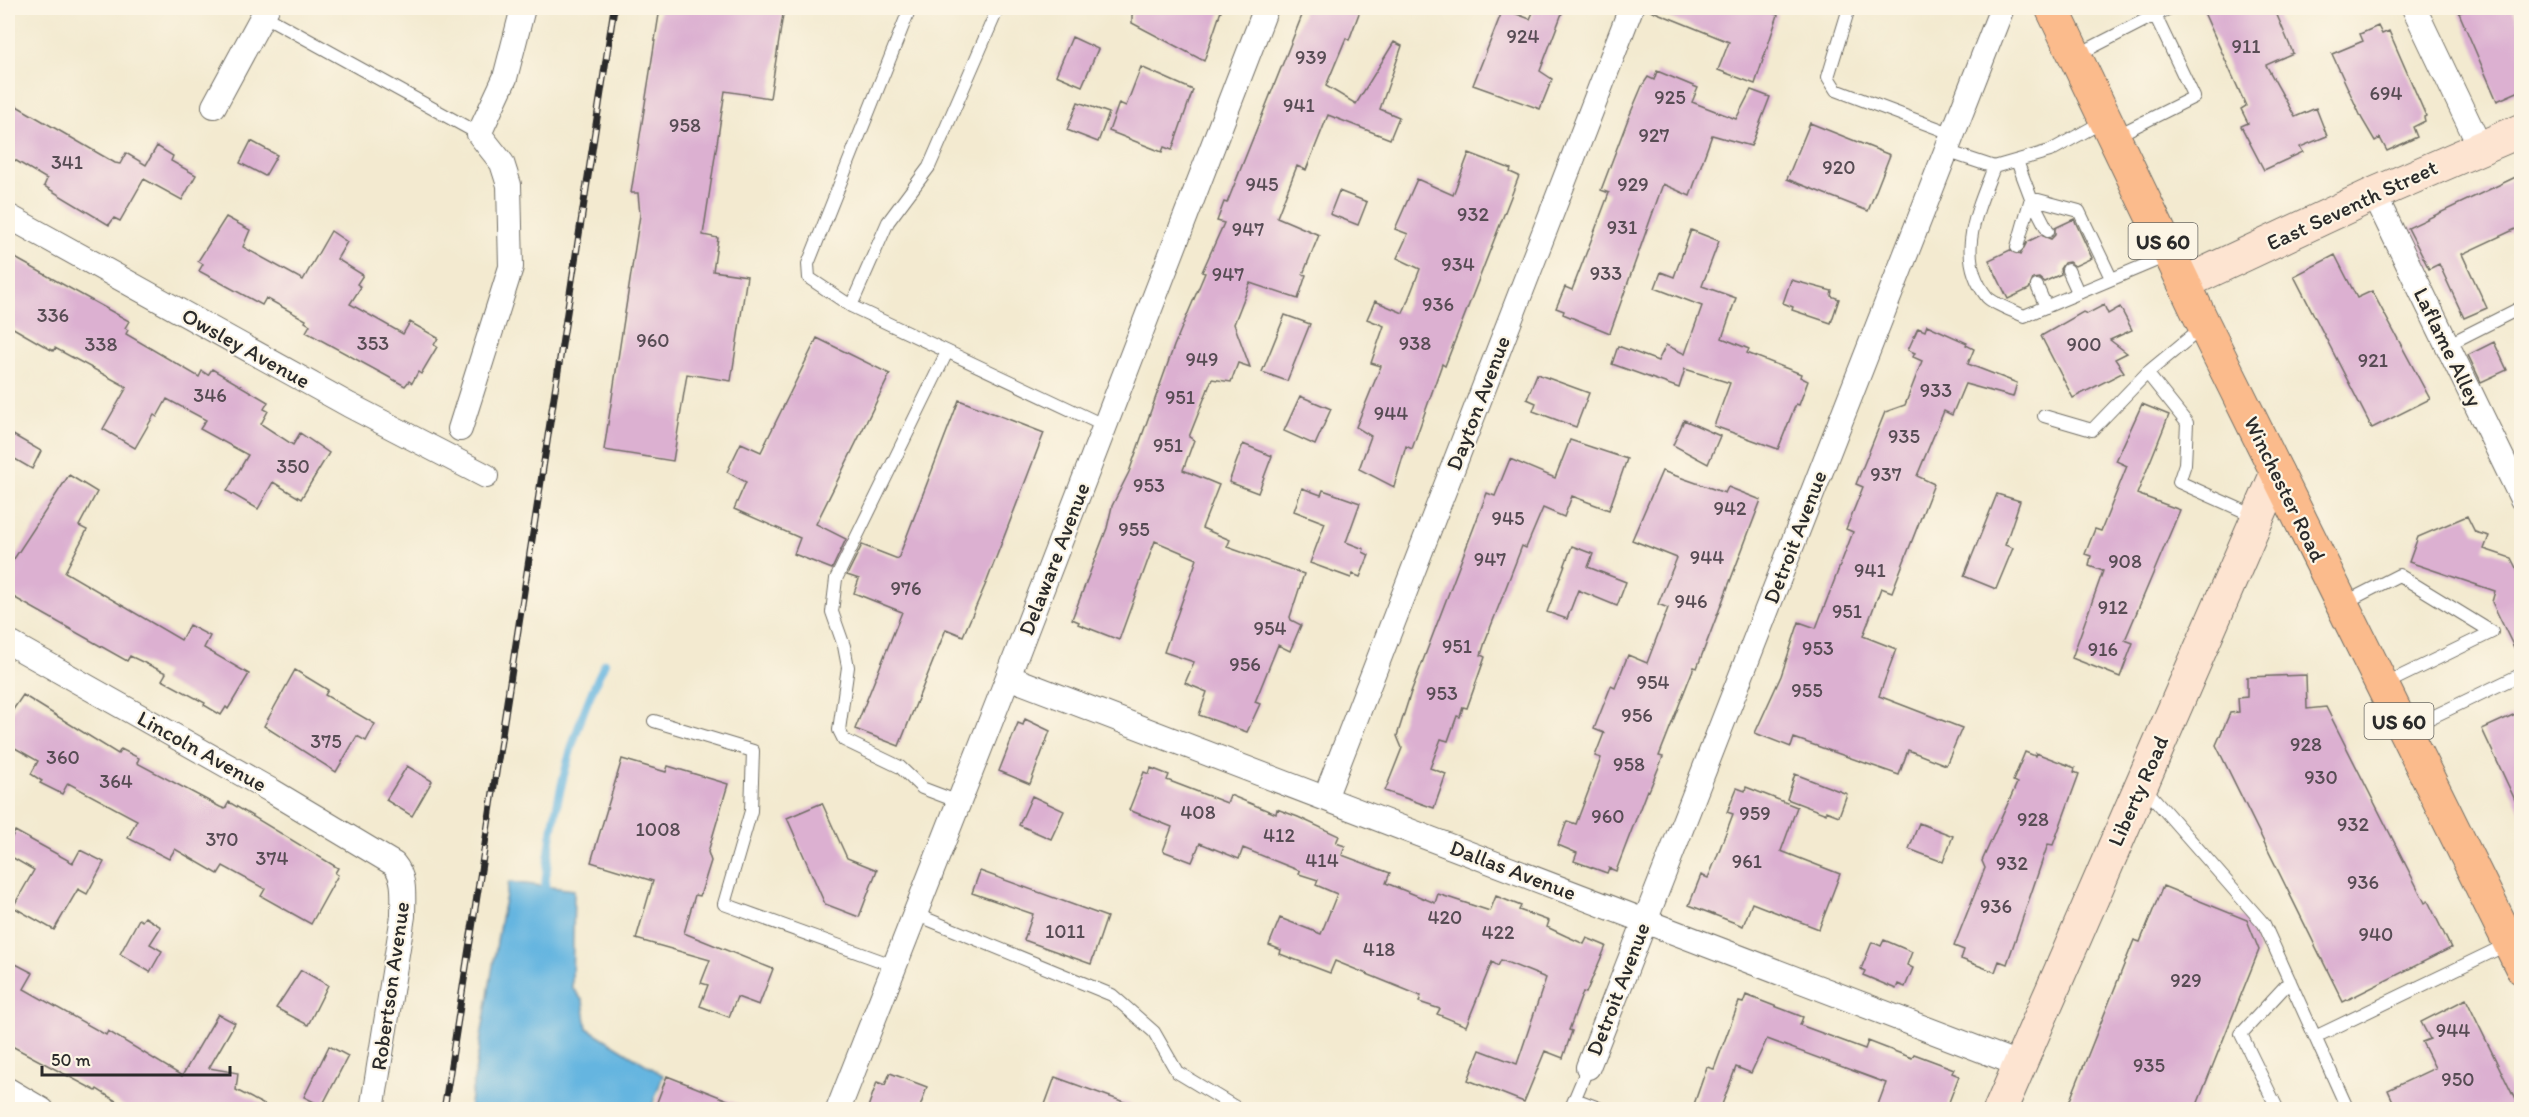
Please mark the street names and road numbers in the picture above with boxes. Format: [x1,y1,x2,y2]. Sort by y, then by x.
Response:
street label: East Seventh Street [2262,154,2442,256]
road number: US 60 [2128,223,2198,259]
street label: Laflame Alley [2408,283,2489,412]
street label: Owsley Avenue [177,302,315,394]
street label: Dayton Avenue [1440,332,1516,474]
street label: Winchester Road [2238,412,2332,566]
street label: Detroit Avenue [1757,467,1833,607]
street label: Delaware Avenue [1012,479,1096,639]
road number: US 60 [2364,703,2434,739]
street label: Lincoln Avenue [133,704,271,798]
street label: Liberty Road [2102,731,2174,850]
street label: Dallas Avenue [1446,834,1580,906]
street label: Robertson Avenue [365,900,415,1072]
street label: Detroit Avenue [1580,919,1656,1059]

